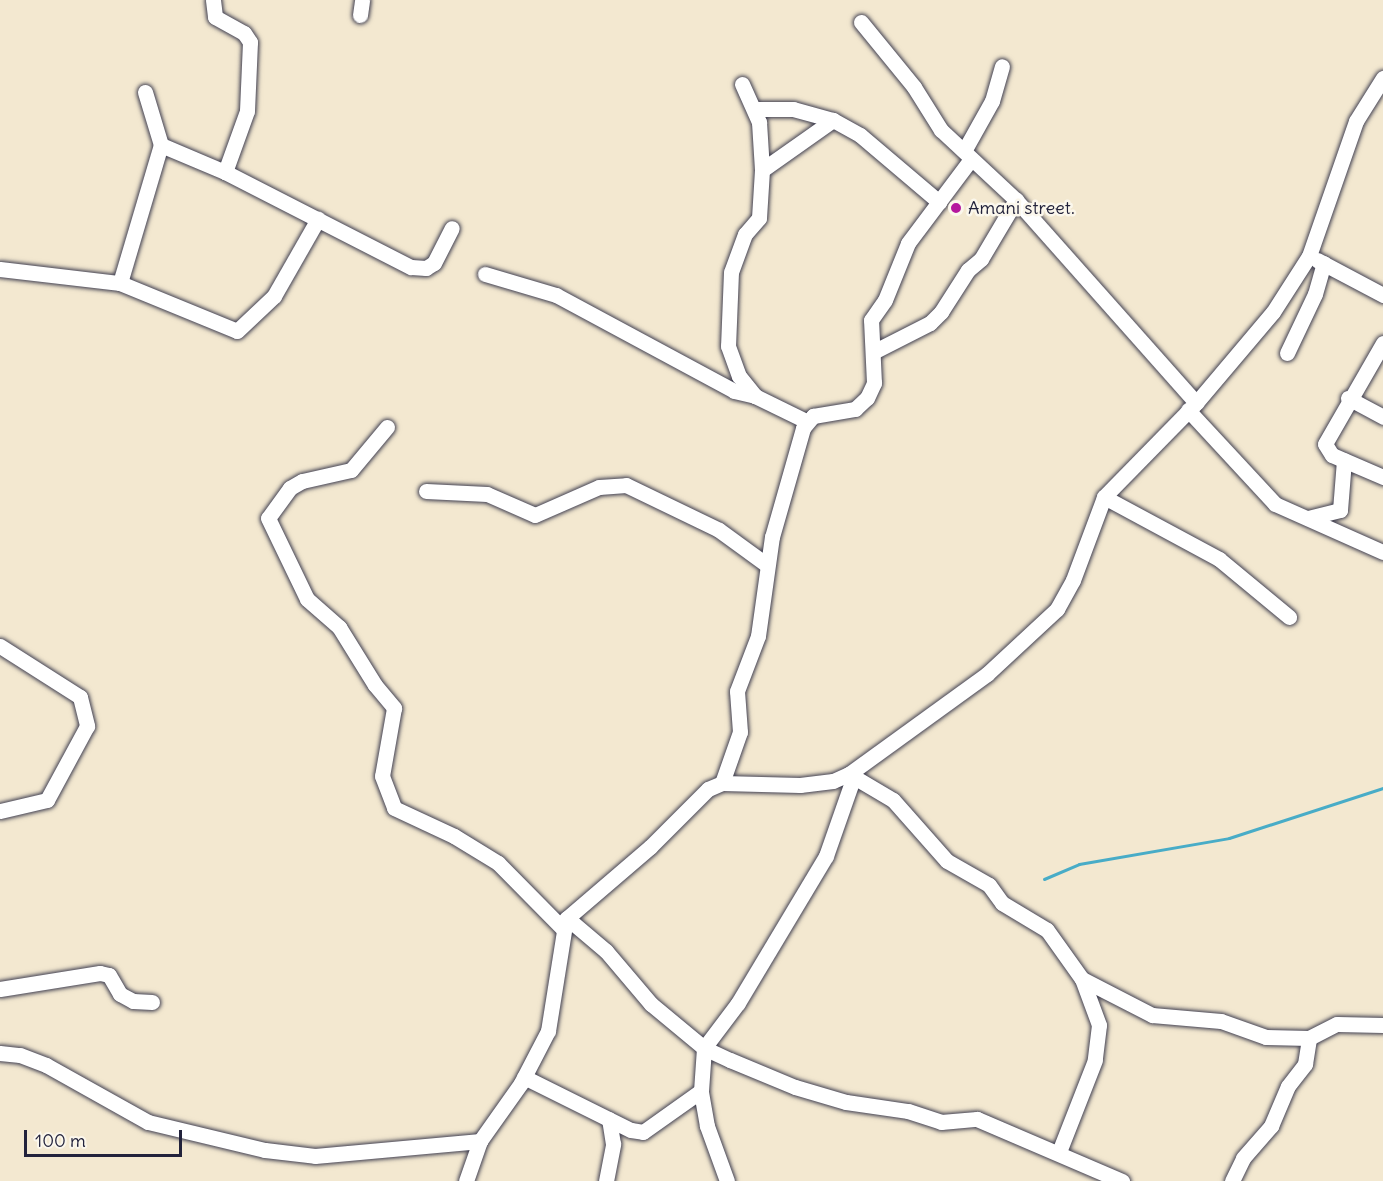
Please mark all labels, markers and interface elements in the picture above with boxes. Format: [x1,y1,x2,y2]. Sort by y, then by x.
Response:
place label: Amani street. [968,197,1075,219]
marker: Amani street. [949,201,963,215]
scale bar [27,1118,184,1156]
text: 100 m [35,1129,86,1152]

